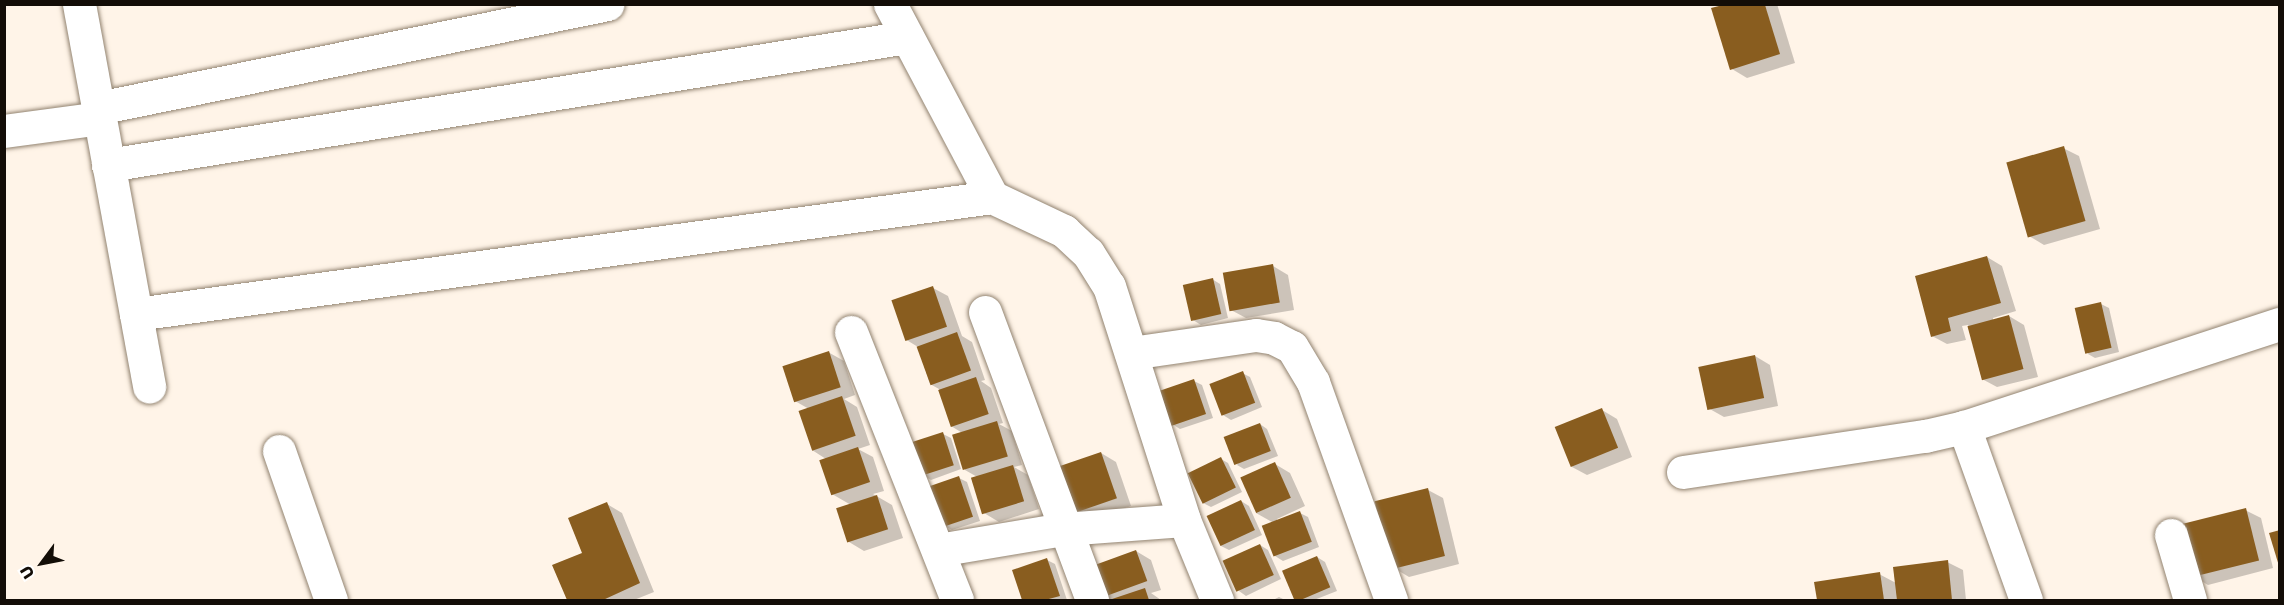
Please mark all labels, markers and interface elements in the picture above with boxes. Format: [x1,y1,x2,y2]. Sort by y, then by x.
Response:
north arrow [12,533,72,593]
text: U [15,562,38,583]

